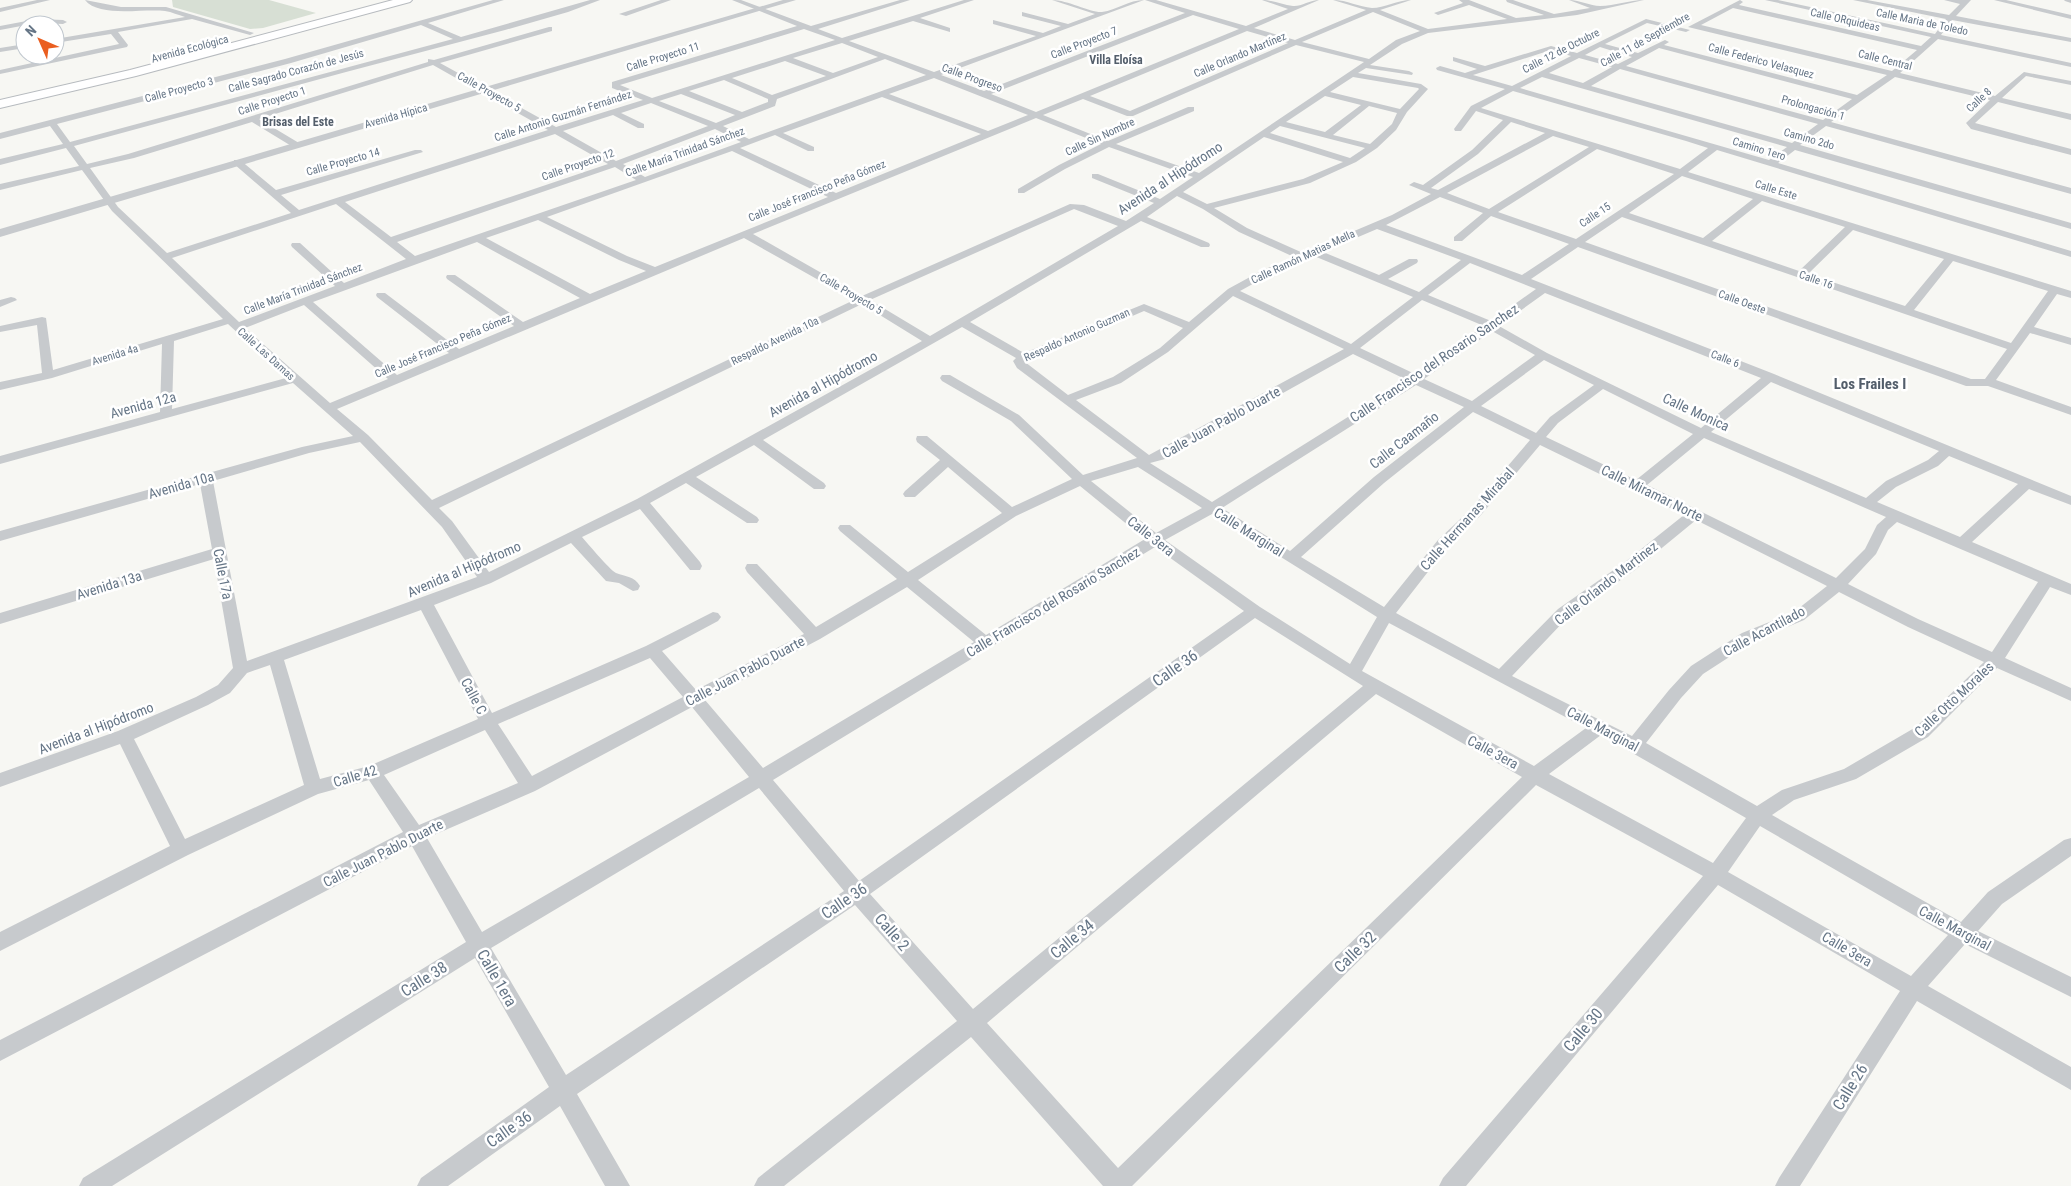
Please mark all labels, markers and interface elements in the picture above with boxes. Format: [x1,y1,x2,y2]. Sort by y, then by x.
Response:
street label: Calle ORquideas [1809,6,1881,34]
street label: Calle Maria de Toledo [1875,6,1970,38]
street label: Calle 11 de Septiembre [1598,10,1692,70]
north arrow [15,15,65,65]
text: N [22,22,39,39]
street label: Calle Proyecto 7 [1049,24,1119,62]
street label: Calle 12 de Octubre [1520,26,1602,76]
street label: Calle Orlando Martínez [1192,30,1288,80]
street label: Avenida Ecológica [150,32,230,66]
street label: Calle Proyecto 11 [625,40,701,74]
street label: Calle Federico Velasquez [1707,41,1815,81]
street label: Calle Sagrado Corazón de Jesús [227,47,365,95]
street label: Calle Central [1857,47,1913,73]
district label: Villa Eloísa [1089,53,1143,67]
street label: Calle Progreso [940,61,1004,95]
street label: Calle Proyecto 5 [455,69,523,115]
street label: Calle Proyecto 3 [143,75,215,105]
street label: Calle Proyecto 1 [237,84,307,118]
street label: Calle 8 [1964,85,1994,115]
street label: Calle Antonio Guzmán Fernández [493,88,633,144]
street label: Prolongación 1 [1780,93,1846,123]
street label: Avenida Hípica [363,101,429,131]
district label: Brisas del Este [262,115,334,129]
street label: Calle Sin Nombre [1063,115,1137,159]
street label: Calle María Trinidad Sánchez [624,124,746,180]
street label: Camino 2do [1782,126,1836,153]
street label: Camino 1ero [1731,135,1788,163]
street label: Avenida al Hipódromo [1115,138,1225,218]
street label: Calle Proyecto 14 [305,145,382,179]
street label: Calle Proyecto 12 [540,147,616,183]
street label: Calle José Francisco Peña Gómez [746,157,888,225]
street label: Calle Este [1753,177,1799,203]
street label: Calle 15 [1577,200,1613,230]
street label: Calle Ramón Matias Mella [1249,227,1357,287]
street label: Calle María Trinidad Sánchez [242,260,364,318]
street label: Calle 16 [1797,268,1835,292]
street label: Calle Proyecto 5 [817,271,885,317]
street label: Calle Oeste [1717,287,1767,317]
street label: Calle Francisco del Rosario Sanchez [1347,301,1521,425]
street label: Respaldo Antonio Guzman [1022,306,1132,364]
street label: Calle José Francisco Peña Gómez [373,311,513,381]
street label: Respaldo Avenida 10a [729,314,821,368]
street label: Calle Las Damas [235,325,297,383]
street label: Avenida 4a [90,342,140,368]
street label: Avenida al Hipódromo [766,348,880,420]
street label: Calle 6 [1709,348,1741,370]
district label: Los Frailes I [1834,375,1906,393]
street label: Calle Juan Pablo Duarte [1159,383,1283,461]
street label: Avenida 12a [108,389,178,421]
street label: Calle Monica [1660,390,1732,434]
street label: Calle Caamaño [1366,408,1442,472]
street label: Calle Miramar Norte [1599,461,1706,525]
street label: Calle Hermanas Mirabal [1417,465,1517,573]
street label: Avenida 10a [146,468,216,502]
street label: Calle Marginal [1211,504,1287,560]
street label: Calle 3era [1124,513,1178,559]
street label: Avenida al Hipódromo [405,538,523,600]
street label: Calle Orlando Martinez [1551,538,1661,628]
street label: Calle Francisco del Rosario Sanchez [963,544,1143,660]
street label: Calle 17a [210,547,236,601]
street label: Avenida 13a [74,567,144,603]
street label: Calle Acantilado [1720,603,1808,659]
street label: Calle Juan Pablo Duarte [683,633,808,709]
street label: Calle 36 [1149,646,1201,690]
street label: Calle Otto Morales [1911,658,1997,740]
street label: Calle C [458,675,490,717]
street label: Avenida al Hipódromo [36,699,156,757]
street label: Calle Marginal [1564,703,1642,755]
street label: Calle 3era [1465,732,1521,772]
street label: Calle 42 [331,762,379,790]
street label: Calle Juan Pablo Duarte [320,816,446,890]
street label: Calle 36 [818,879,871,923]
street label: Calle Marginal [1916,902,1994,954]
street label: Calle 2 [871,909,913,955]
street label: Calle 34 [1046,915,1098,963]
street label: Calle 32 [1330,927,1380,977]
street label: Calle 3era [1819,928,1875,970]
street label: Calle 1era [473,946,521,1010]
street label: Calle 38 [397,957,451,1001]
street label: Calle 30 [1559,1004,1607,1056]
street label: Calle 26 [1828,1060,1872,1114]
street label: Calle 36 [483,1107,535,1151]

